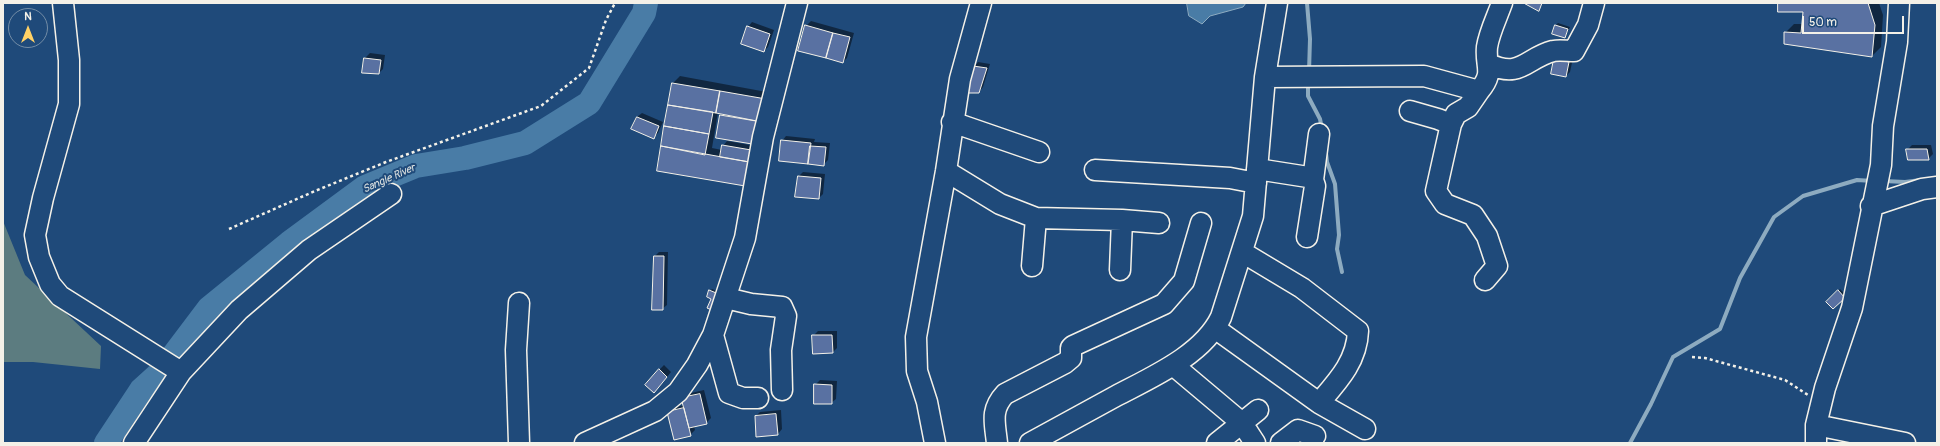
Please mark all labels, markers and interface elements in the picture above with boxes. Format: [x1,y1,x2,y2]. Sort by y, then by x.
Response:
north arrow [8,8,48,48]
scale bar [1804,8,1906,34]
text: N [24,10,32,23]
text: 50 m [1809,15,1837,30]
water label: Sangle River [361,162,417,196]

